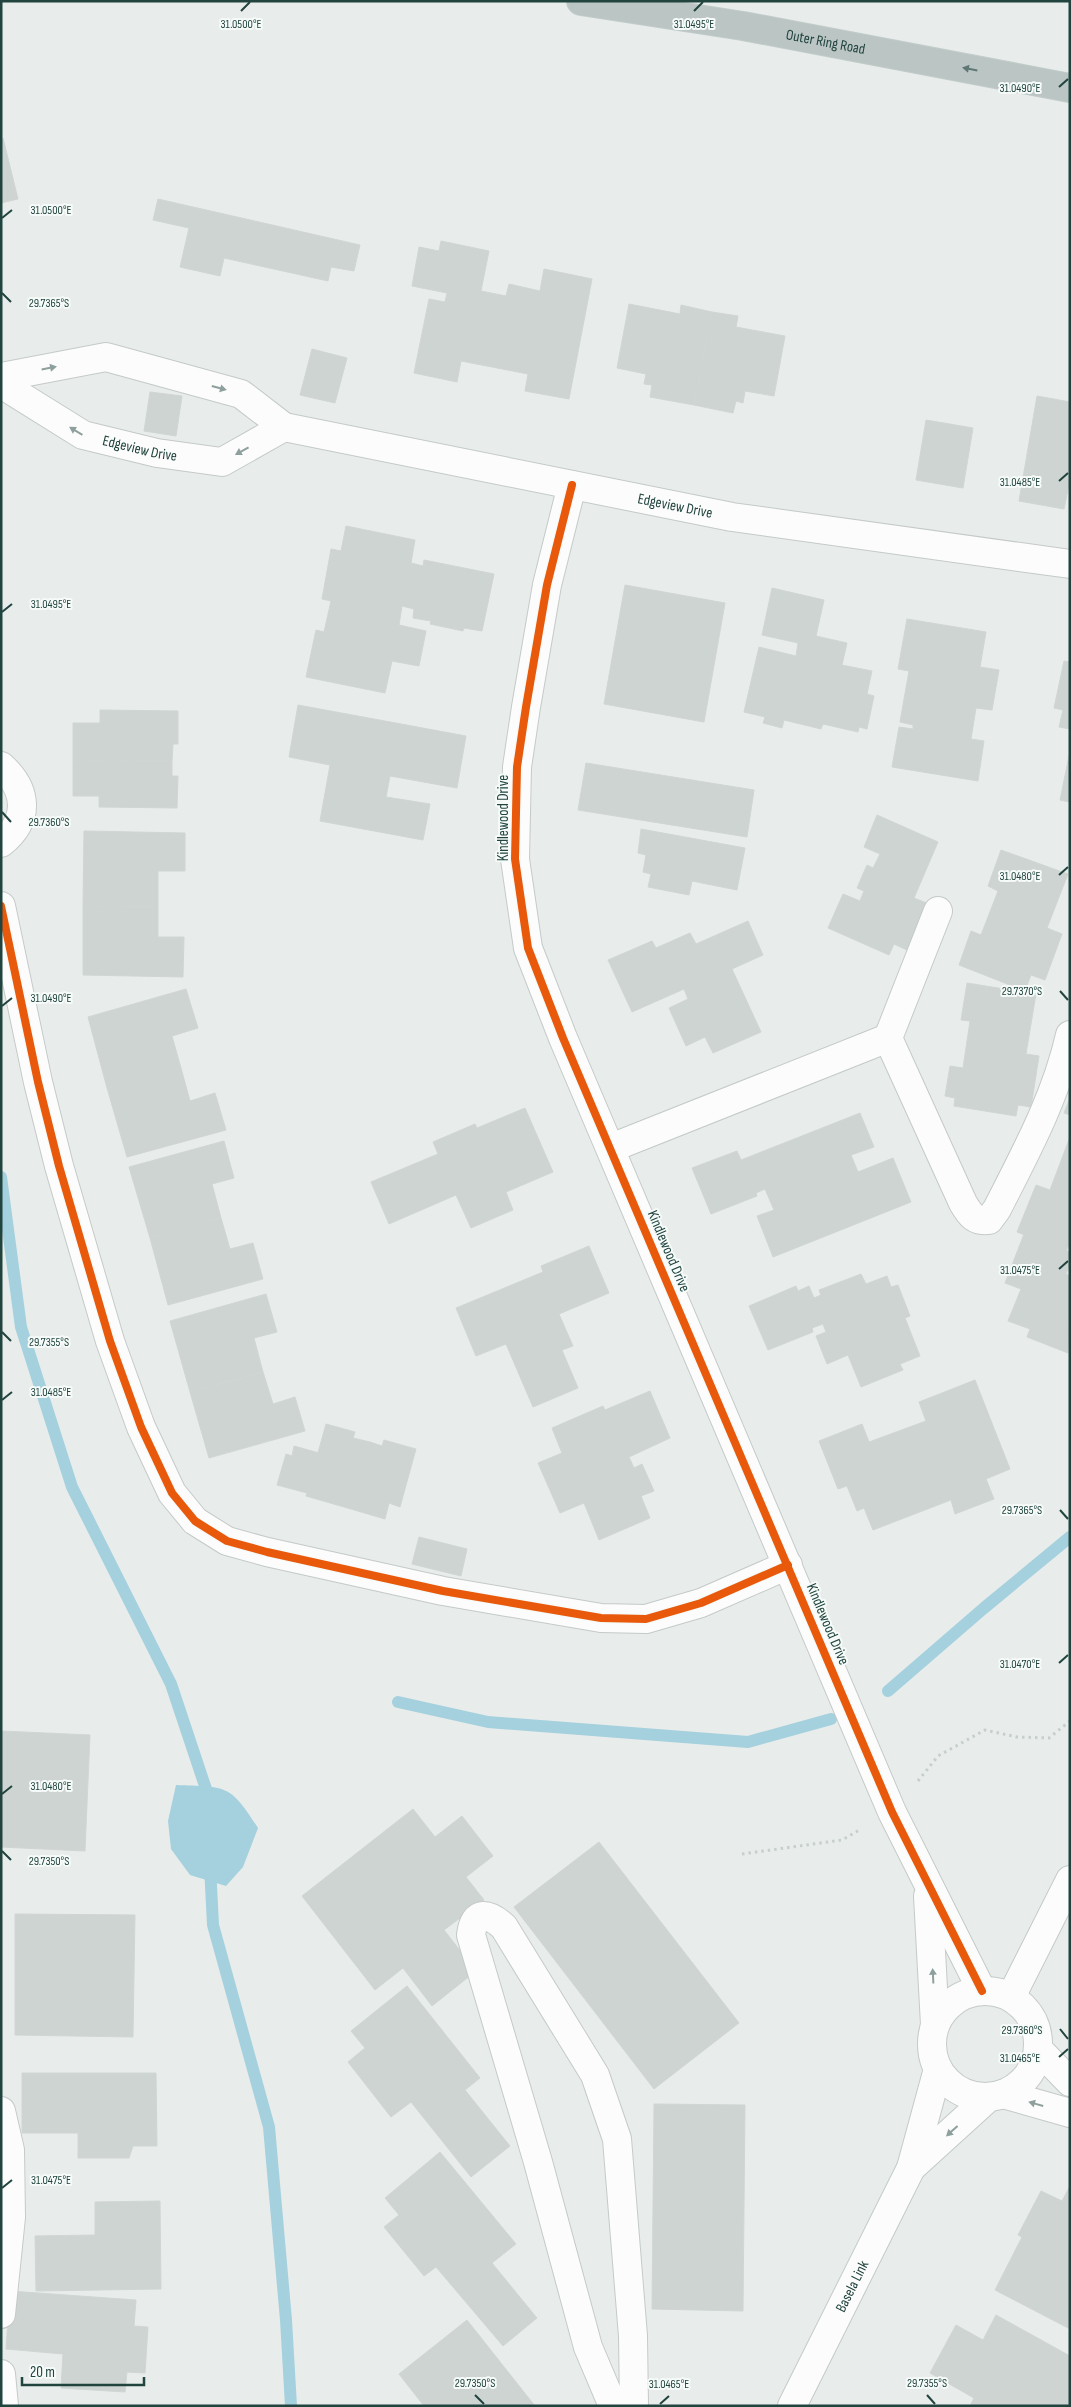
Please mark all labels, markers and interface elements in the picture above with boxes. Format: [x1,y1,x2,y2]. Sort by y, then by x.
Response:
text: 31.0500°E [221,17,261,32]
text: 31.0495°E [674,17,714,32]
street label: Outer Ring Road [784,25,867,59]
one-way arrow [962,65,978,73]
text: 31.0490°E [999,81,1041,96]
text: 31.0500°E [31,203,71,218]
text: 29.7365°S [29,296,69,311]
one-way arrow [42,364,57,372]
one-way arrow [212,384,227,392]
one-way arrow [70,427,83,436]
street label: Edgeview Drive [101,431,178,466]
one-way arrow [235,447,249,455]
text: 31.0485°E [1000,475,1040,490]
street label: Edgeview Drive [636,489,714,523]
text: 31.0495°E [31,597,71,612]
street label: Kindlewood Drive [494,775,513,861]
text: 29.7360°S [28,815,70,830]
text: 31.0480°E [1000,869,1041,884]
text: 29.7370°S [1002,984,1042,999]
text: 31.0490°E [30,991,72,1006]
street label: Kindlewood Drive [643,1208,694,1295]
text: 31.0475°E [1000,1263,1040,1278]
text: 29.7355°S [29,1335,69,1350]
text: 31.0485°E [31,1385,71,1400]
text: 29.7365°S [1002,1503,1042,1518]
street label: Kindlewood Drive [802,1581,853,1668]
text: 31.0470°E [1000,1657,1040,1672]
text: 31.0480°E [31,1779,72,1794]
text: 29.7350°S [29,1854,69,1869]
one-way arrow [928,1968,936,1984]
text: 29.7360°S [1001,2023,1043,2038]
text: 31.0465°E [1000,2051,1040,2066]
one-way arrow [1029,2099,1044,2107]
one-way arrow [946,2125,958,2136]
text: 31.0475°E [31,2173,71,2188]
street label: Basela Link [831,2257,873,2315]
scale bar [22,2354,145,2386]
text: 20 m [30,2363,55,2382]
text: 29.7350°S [455,2376,495,2391]
text: 29.7355°S [907,2376,947,2391]
text: 31.0465°E [649,2377,689,2392]

